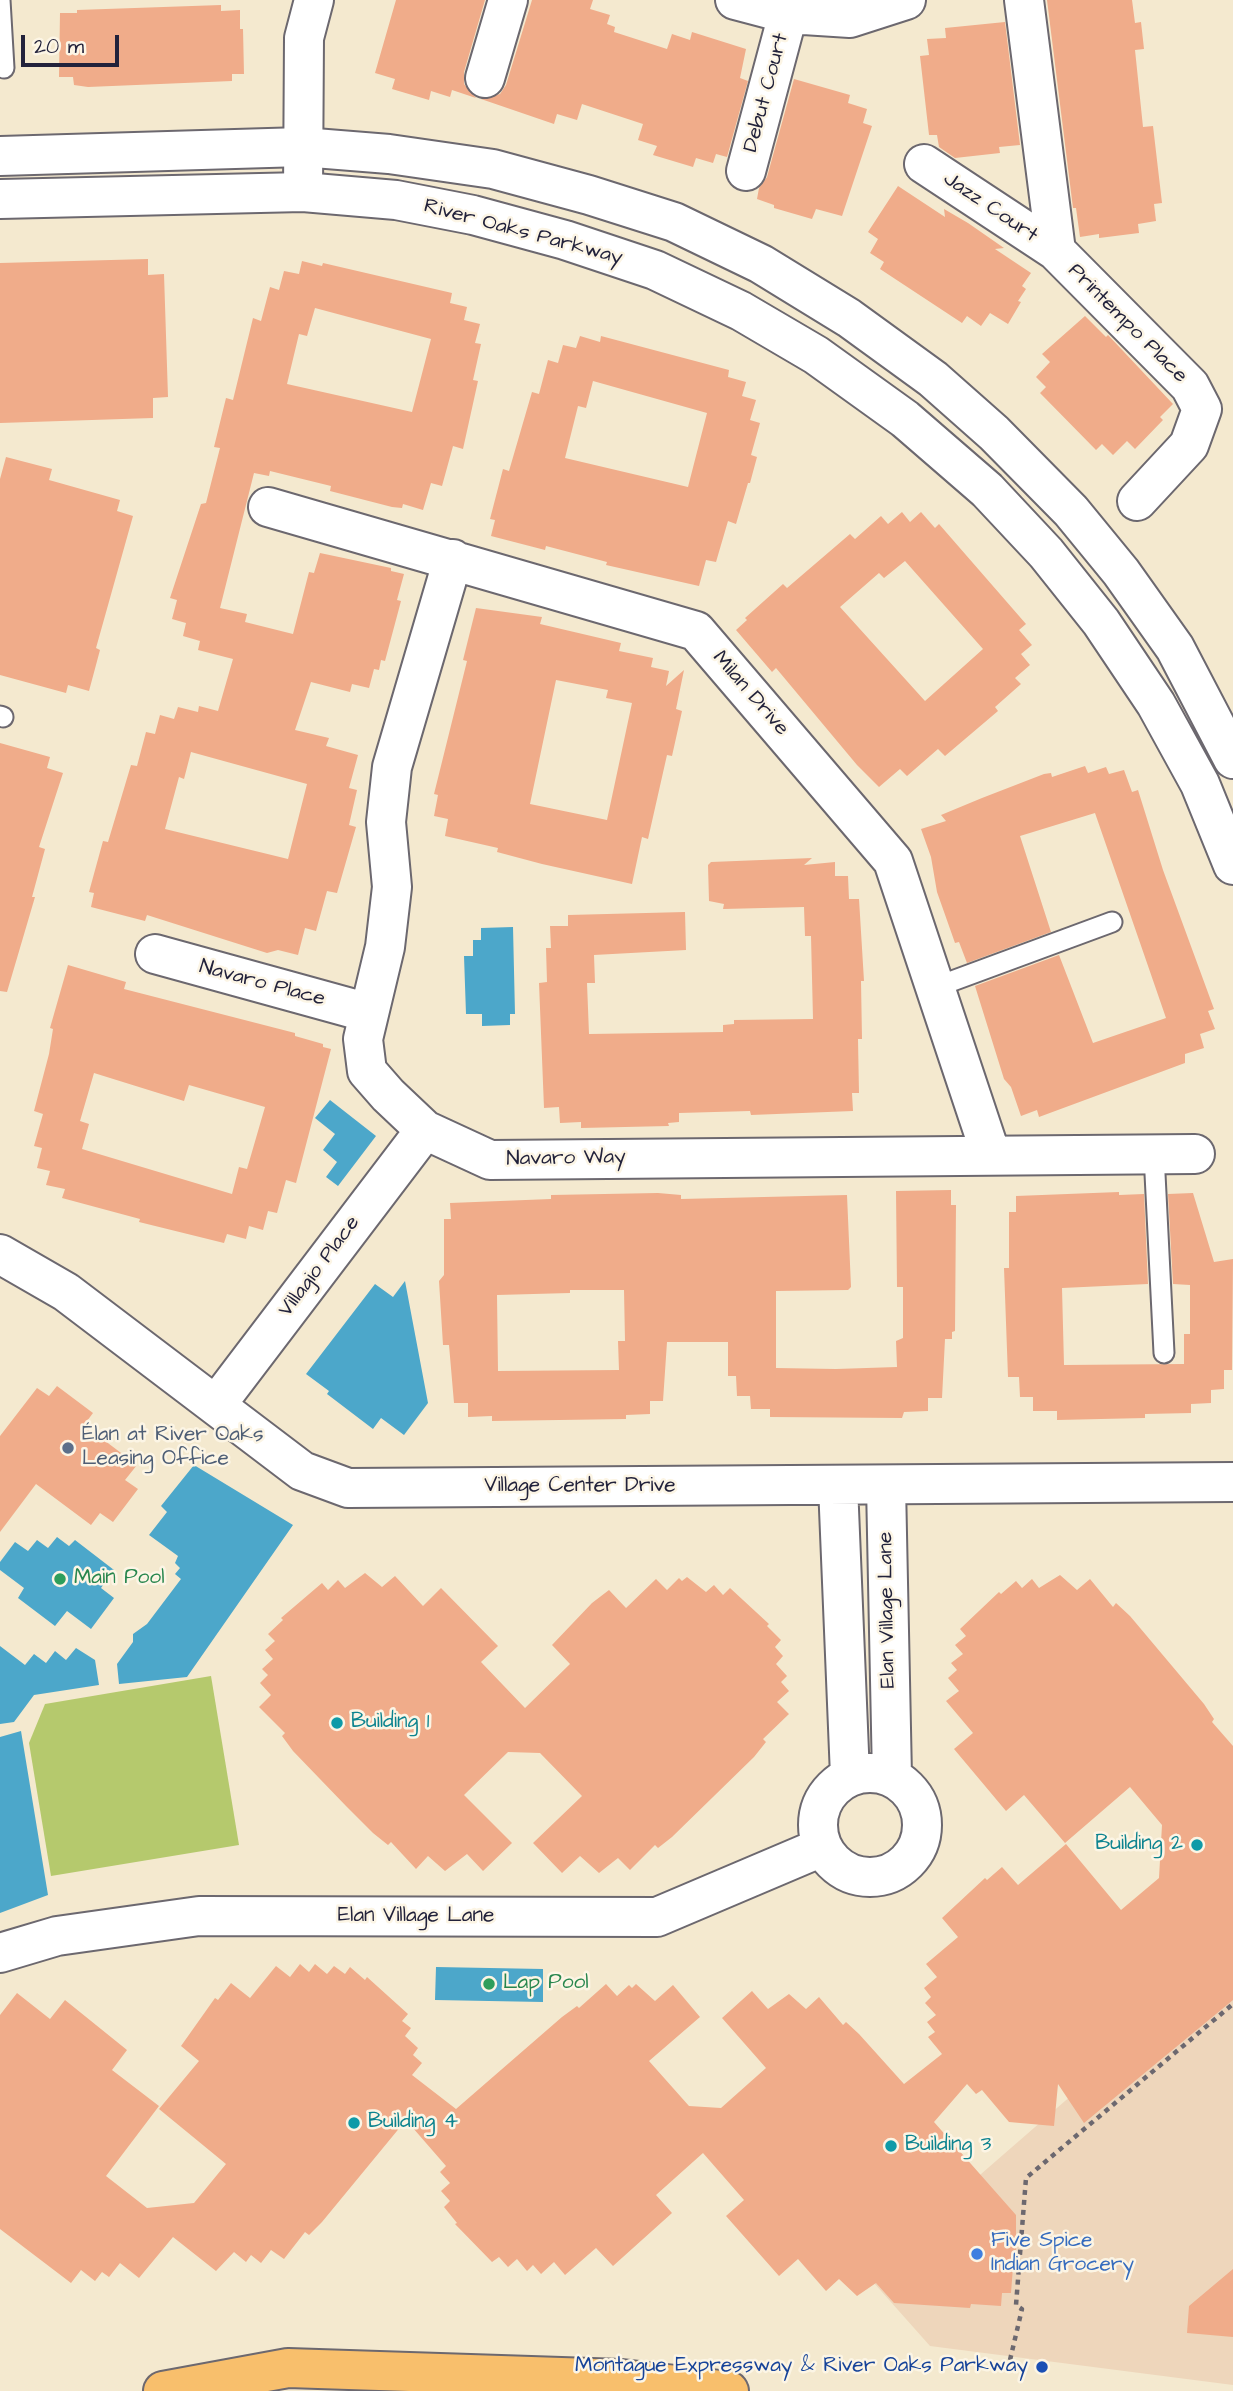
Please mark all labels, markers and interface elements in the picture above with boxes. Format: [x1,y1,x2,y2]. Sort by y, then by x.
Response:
scale bar [24,21,122,65]
street label: Debut Court [739,31,795,155]
text: 20 m [34,32,84,61]
street label: Jazz Court [938,167,1042,249]
street label: River Oaks Parkway [421,194,625,272]
street label: Printempo Place [1062,259,1192,389]
street label: Milan Drive [706,646,794,742]
street label: Navaro Place [196,955,328,1013]
street label: Navaro Way [506,1145,626,1173]
street label: Villagio Place [274,1212,366,1322]
place label: Élan at River Oaks Leasing Office [82,1423,263,1473]
marker: Élan at River Oaks Leasing Office [60,1440,76,1456]
street label: Village Center Drive [484,1474,676,1500]
street label: Elan Village Lane [874,1531,902,1689]
place label: Main Pool [74,1566,164,1592]
marker: Main Pool [52,1571,68,1587]
place label: Building 1 [351,1710,429,1736]
marker: Building 1 [329,1715,345,1731]
place label: Building 2 [1095,1832,1183,1858]
marker: Building 2 [1189,1837,1205,1853]
street label: Elan Village Lane [338,1904,494,1930]
place label: Lap Pool [503,1971,589,1997]
marker: Lap Pool [481,1976,497,1992]
place label: Building 4 [368,2110,458,2136]
marker: Building 4 [346,2115,362,2131]
place label: Building 3 [905,2133,991,2159]
marker: Building 3 [883,2138,899,2154]
place label: Five Spice Indian Grocery [991,2229,1134,2279]
marker: Five Spice Indian Grocery [969,2246,985,2262]
place label: Montague Expressway & River Oaks Parkway [575,2354,1028,2380]
marker: Montague Expressway & River Oaks Parkway [1034,2359,1050,2375]

